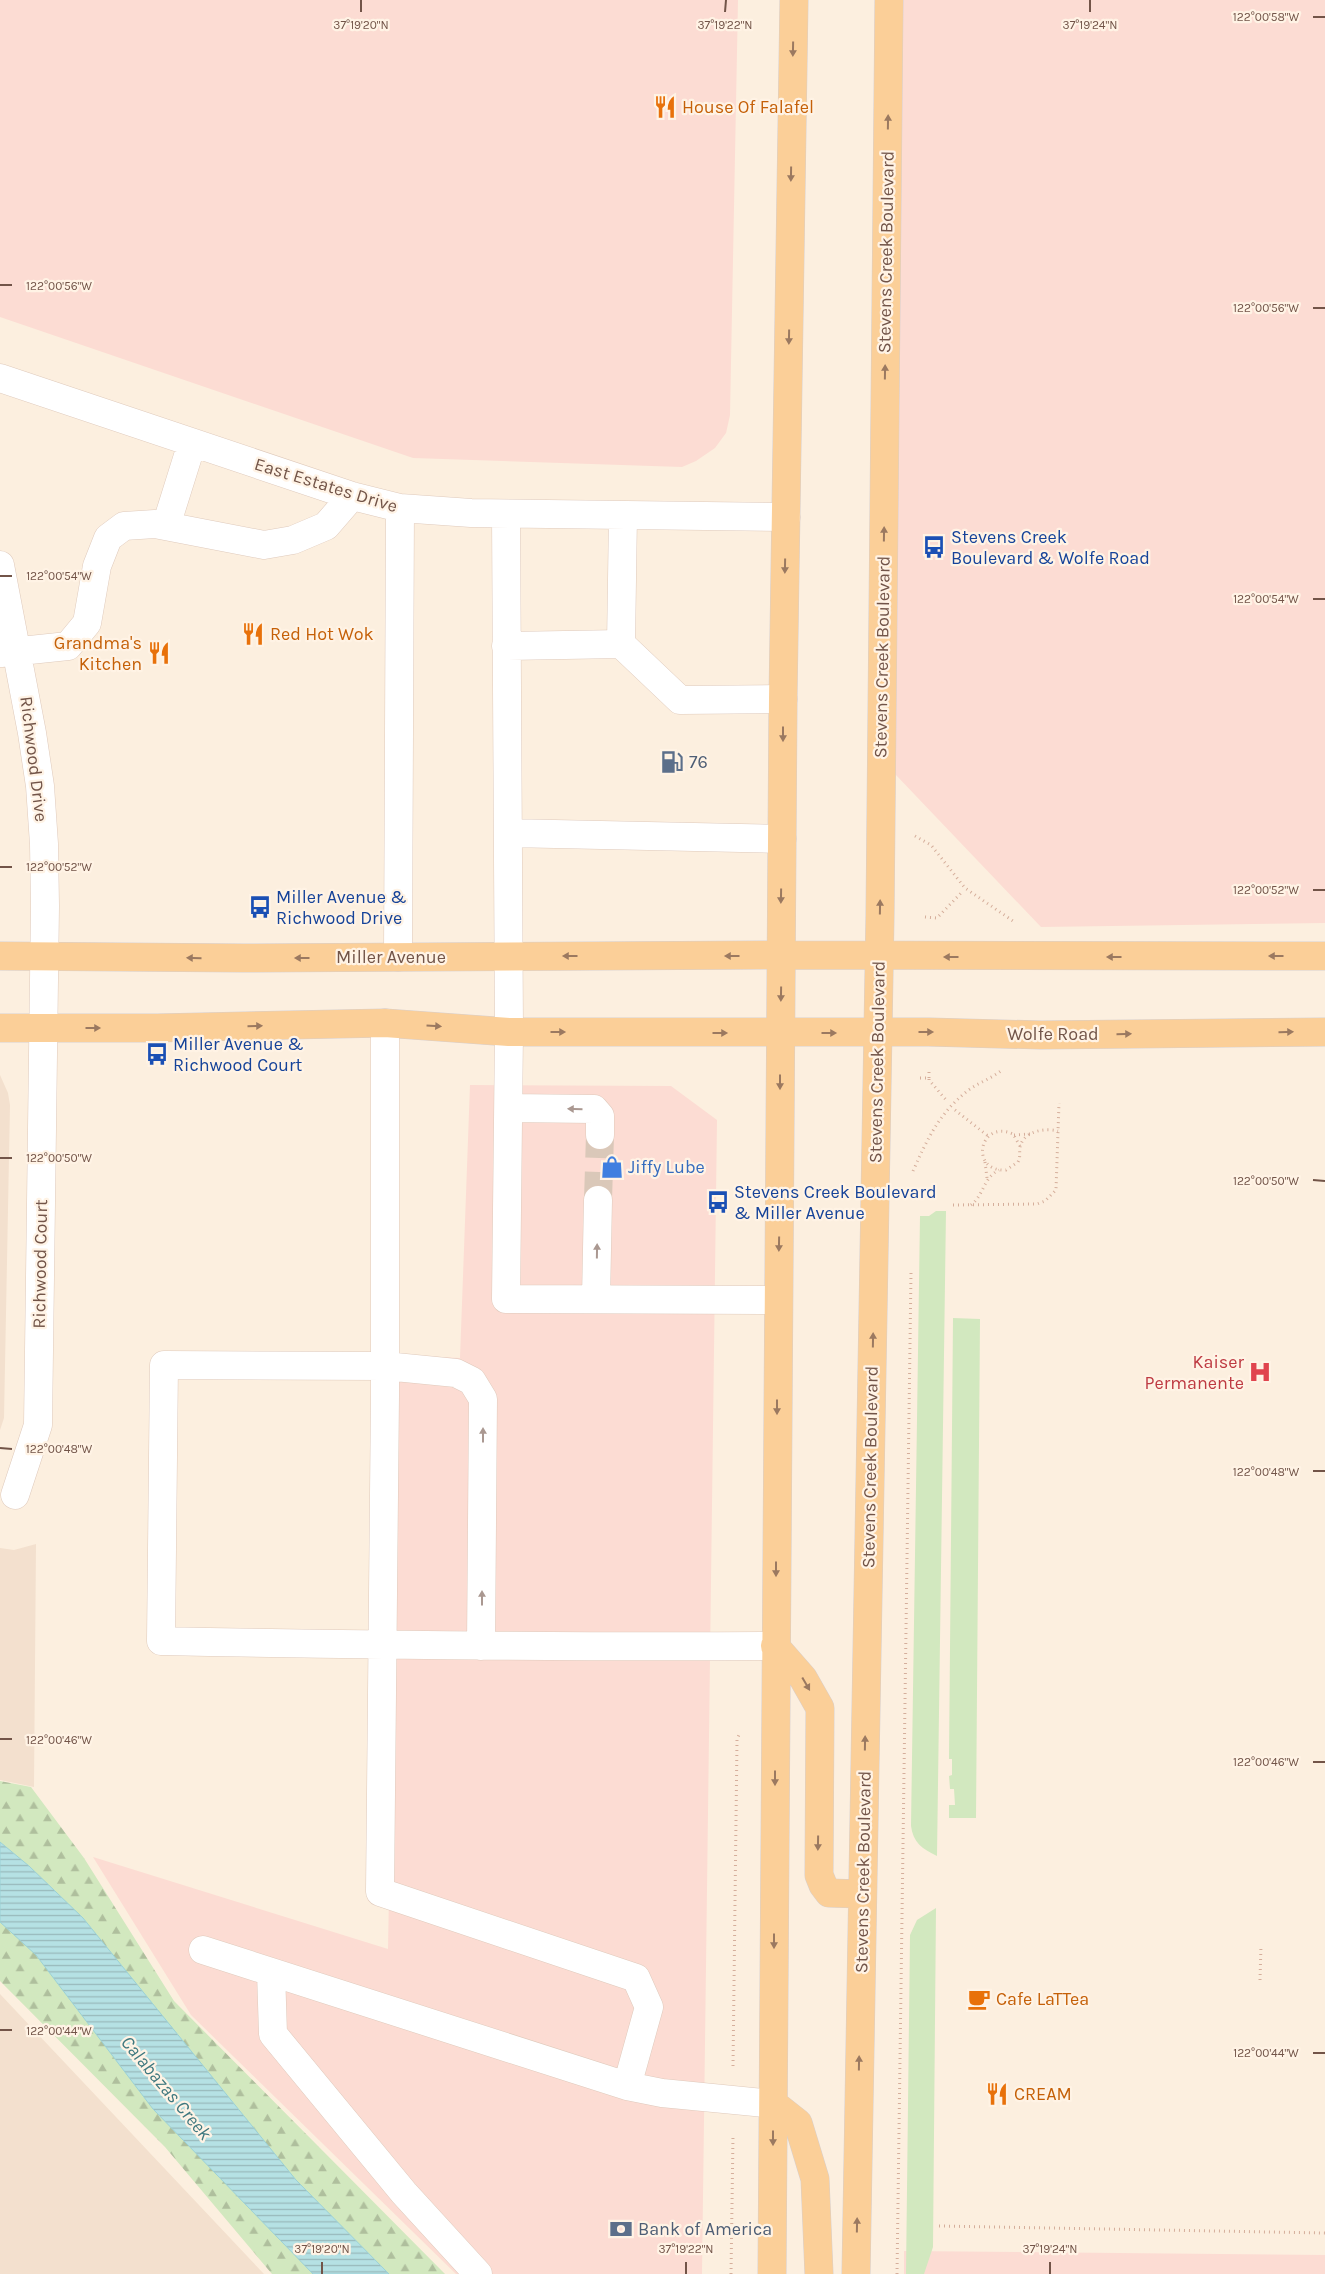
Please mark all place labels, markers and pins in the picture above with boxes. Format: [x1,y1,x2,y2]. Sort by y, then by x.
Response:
restaurant icon: House Of Falafel [652,94,678,120]
place label: House Of Falafel [682,96,814,118]
place label: Stevens Creek Boulevard & Wolfe Road [951,526,1150,569]
bus stop icon: Stevens Creek Boulevard & Wolfe Road [921,534,947,560]
restaurant icon: Red Hot Wok [240,621,266,647]
place label: Red Hot Wok [270,623,374,645]
place label: Grandma's Kitchen [54,632,142,675]
restaurant icon: Grandma's Kitchen [146,640,172,666]
fuel station icon: 76 [659,749,685,775]
place label: 76 [689,751,708,773]
place label: Miller Avenue & Richwood Drive [276,886,407,929]
bus stop icon: Miller Avenue & Richwood Drive [247,894,273,920]
place label: Miller Avenue & Richwood Court [173,1033,304,1076]
bus stop icon: Miller Avenue & Richwood Court [144,1041,170,1067]
shop icon: Jiffy Lube [599,1154,625,1180]
place label: Jiffy Lube [628,1156,705,1178]
place label: Stevens Creek Boulevard & Miller Avenue [734,1181,937,1224]
bus stop icon: Stevens Creek Boulevard & Miller Avenue [705,1189,731,1215]
place label: Kaiser Permanente [1145,1351,1244,1394]
hospital icon: Kaiser Permanente [1247,1359,1273,1385]
cafe icon: Cafe LaTTea [966,1986,992,2012]
place label: Cafe LaTTea [996,1988,1089,2010]
restaurant icon: CREAM [984,2081,1010,2107]
place label: CREAM [1014,2083,1072,2105]
bank icon: Bank of America [608,2216,634,2242]
place label: Bank of America [638,2218,772,2240]

